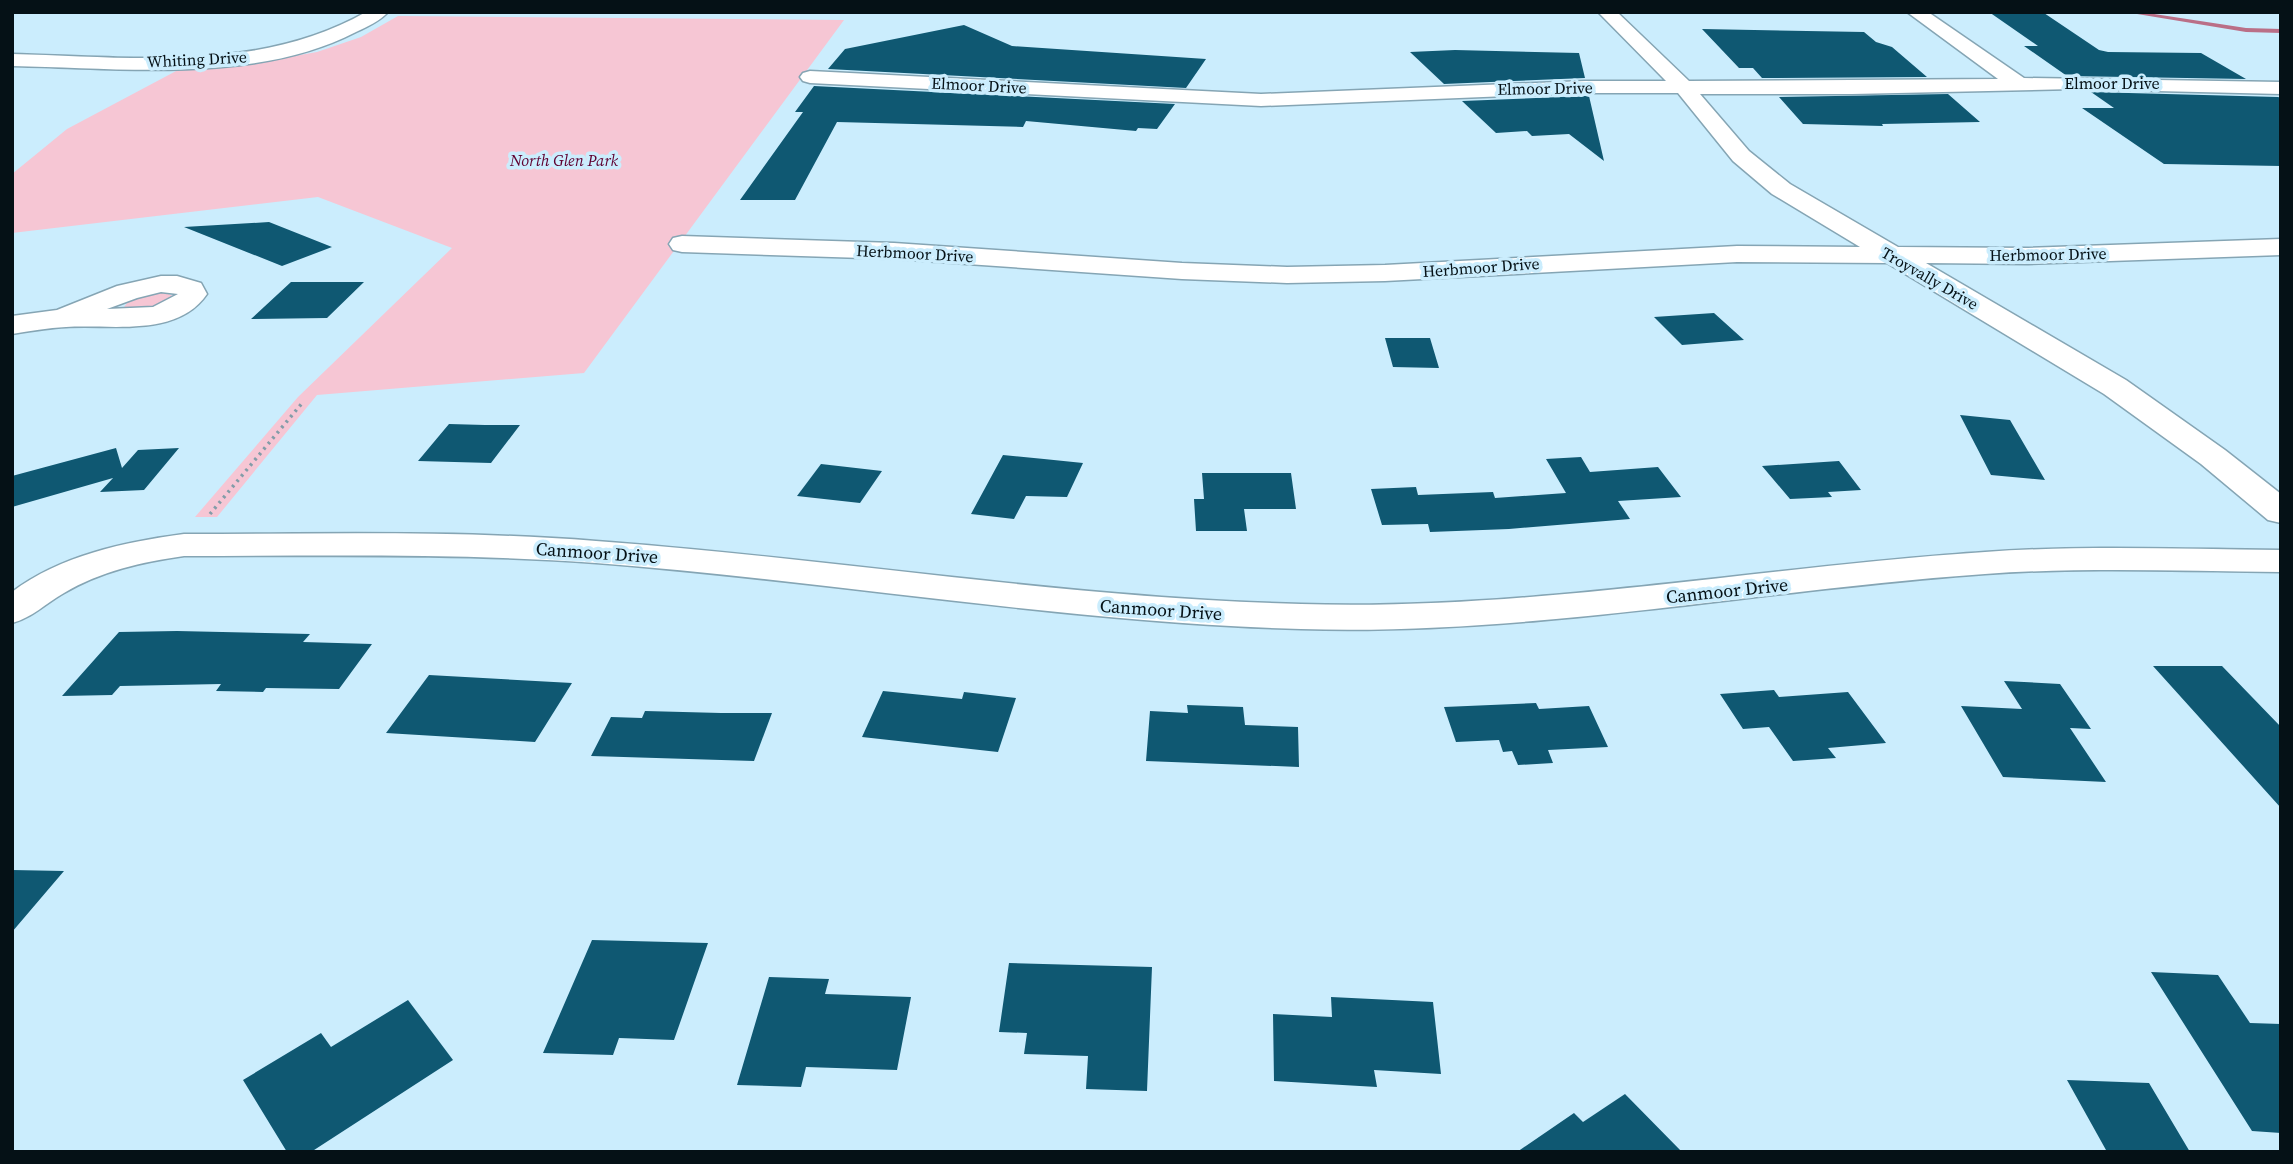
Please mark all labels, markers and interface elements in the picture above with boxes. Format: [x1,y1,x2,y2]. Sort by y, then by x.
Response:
street label: Whiting Drive [146,45,248,73]
street label: Elmoor Drive [931,72,1027,98]
street label: Elmoor Drive [2064,72,2160,94]
street label: Elmoor Drive [1497,76,1593,100]
park label: North Glen Park [509,149,618,171]
street label: Herbmoor Drive [856,239,974,267]
street label: Troyvally Drive [1877,241,1983,315]
street label: Herbmoor Drive [1989,242,2107,266]
street label: Herbmoor Drive [1422,252,1540,282]
street label: Canmoor Drive [535,536,659,569]
street label: Canmoor Drive [1665,572,1789,609]
street label: Canmoor Drive [1099,593,1223,626]

